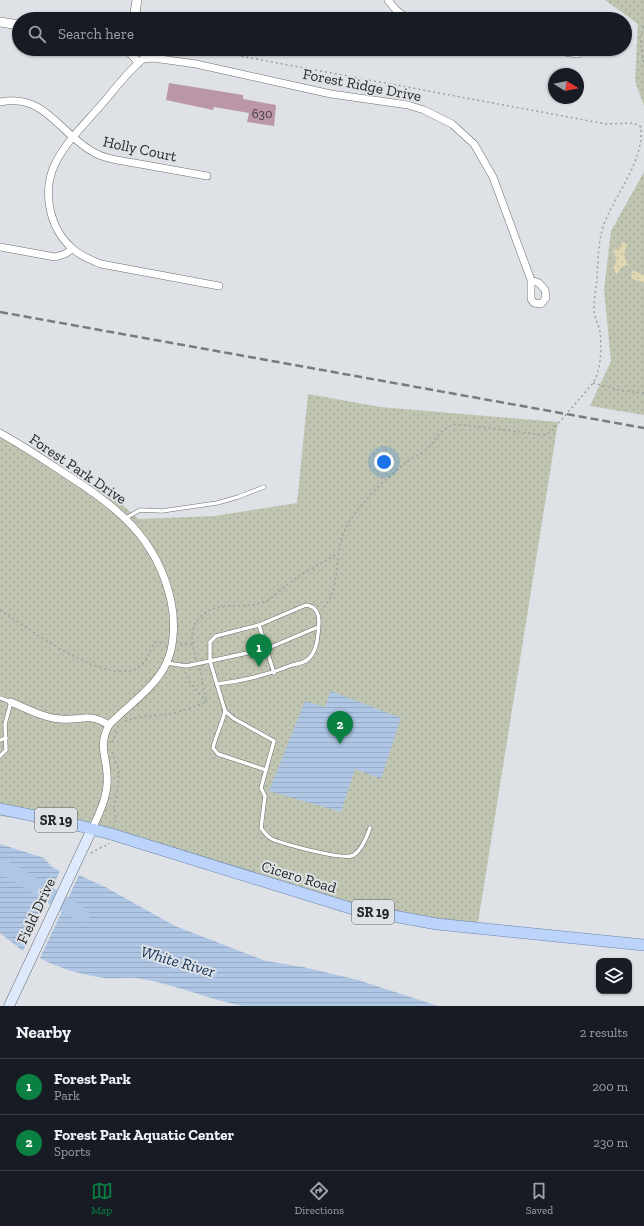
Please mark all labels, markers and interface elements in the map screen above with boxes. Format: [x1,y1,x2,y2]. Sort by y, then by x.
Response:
search box [12,12,632,56]
icon: search [26,23,48,45]
text: Search here [58,25,134,43]
street label: Forest Ridge Drive [301,65,423,105]
north arrow [548,68,584,104]
house number: 630 [252,106,272,121]
street label: Holly Court [102,132,179,166]
street label: Forest Park Drive [26,430,130,508]
your location [374,452,394,472]
pin: 1 [246,634,272,667]
pin: 2 [327,711,353,744]
road number: SR 19 [35,808,77,832]
street label: Cicero Road [259,857,339,897]
street label: Field Drive [13,875,59,947]
road number: SR 19 [352,900,394,924]
water label: White River [139,942,218,981]
map controls [596,958,632,994]
button: layers [596,958,632,994]
text: Nearby [16,1022,71,1042]
text: 2 results [580,1025,628,1040]
text: Forest Park [54,1070,131,1088]
text: 1 [26,1079,32,1094]
text: 200 m [592,1079,628,1094]
text: Park [54,1088,80,1103]
text: Forest Park Aquatic Center [54,1126,234,1144]
text: 2 [26,1135,32,1150]
text: 230 m [593,1135,628,1150]
text: Sports [54,1144,91,1159]
tab: Map [91,1180,113,1217]
tab: Directions [294,1180,344,1217]
tab: Saved [526,1180,553,1217]

